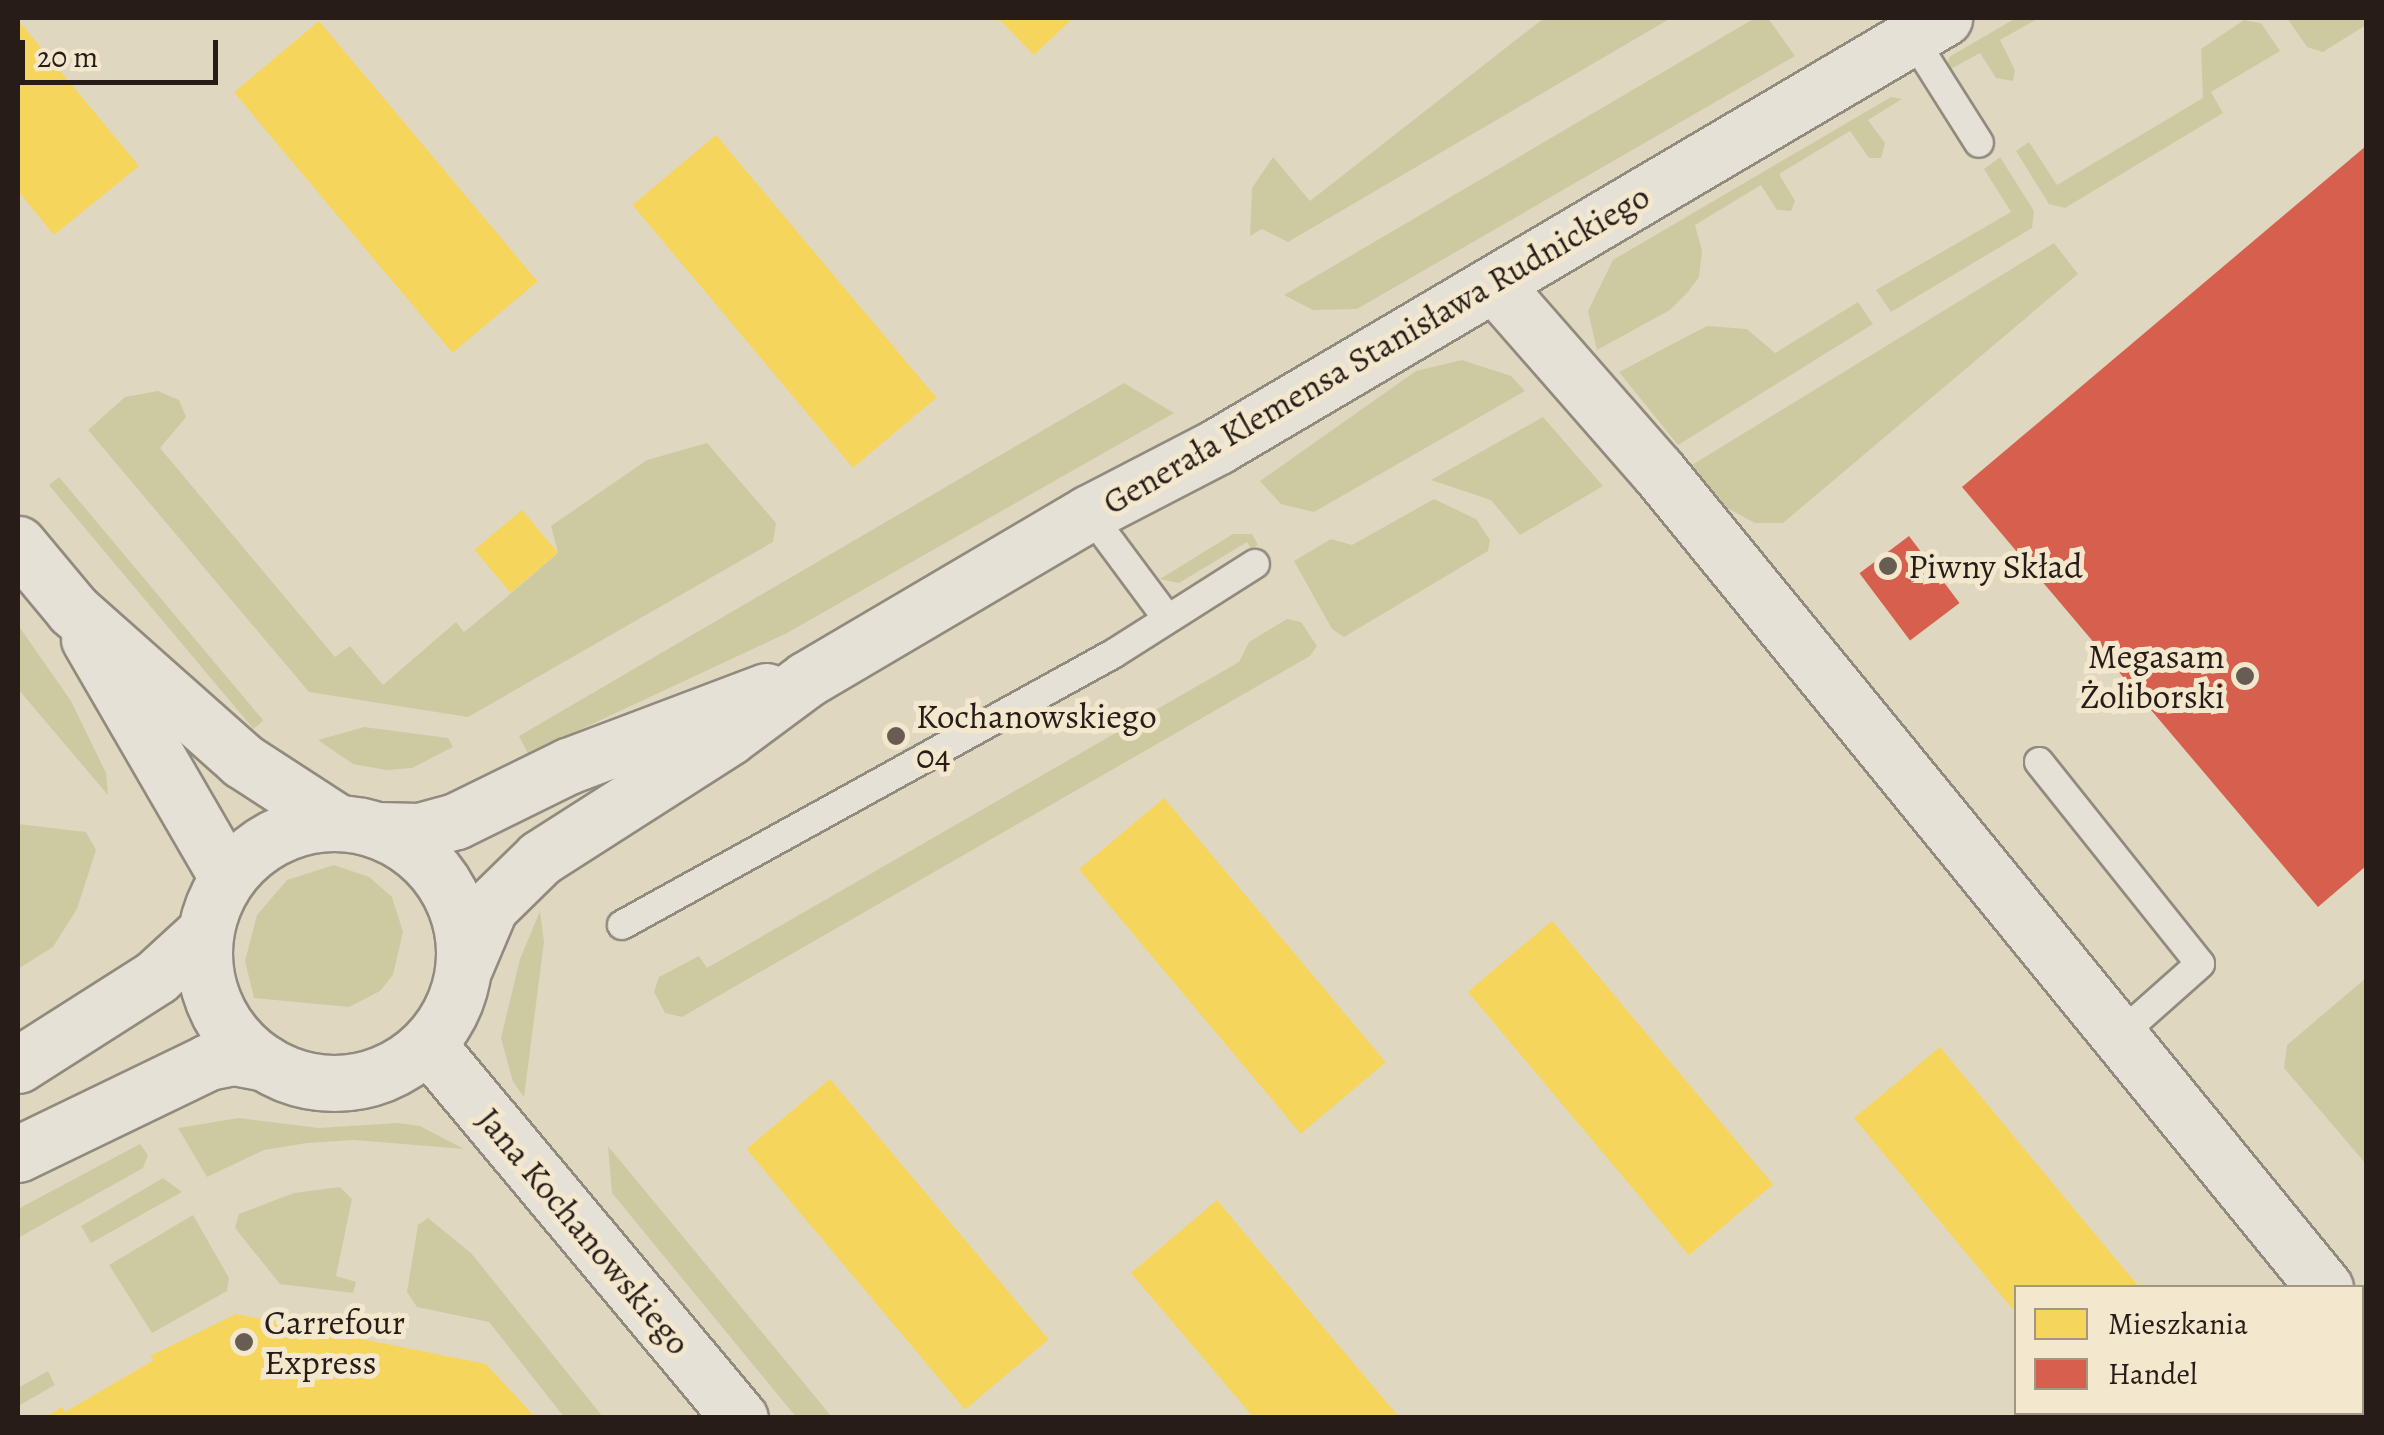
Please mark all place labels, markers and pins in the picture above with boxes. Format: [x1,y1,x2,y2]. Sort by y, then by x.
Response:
place label: Piwny Skład [1908,545,2083,587]
marker: Piwny Skład [1877,555,1899,577]
place label: Megasam Żoliborski [2080,635,2225,717]
marker: Megasam Żoliborski [2234,665,2256,687]
place label: Kochanowskiego 04 [916,695,1157,777]
marker: Kochanowskiego 04 [885,725,907,747]
place label: Carrefour Express [264,1301,405,1383]
marker: Carrefour Express [233,1331,255,1353]

